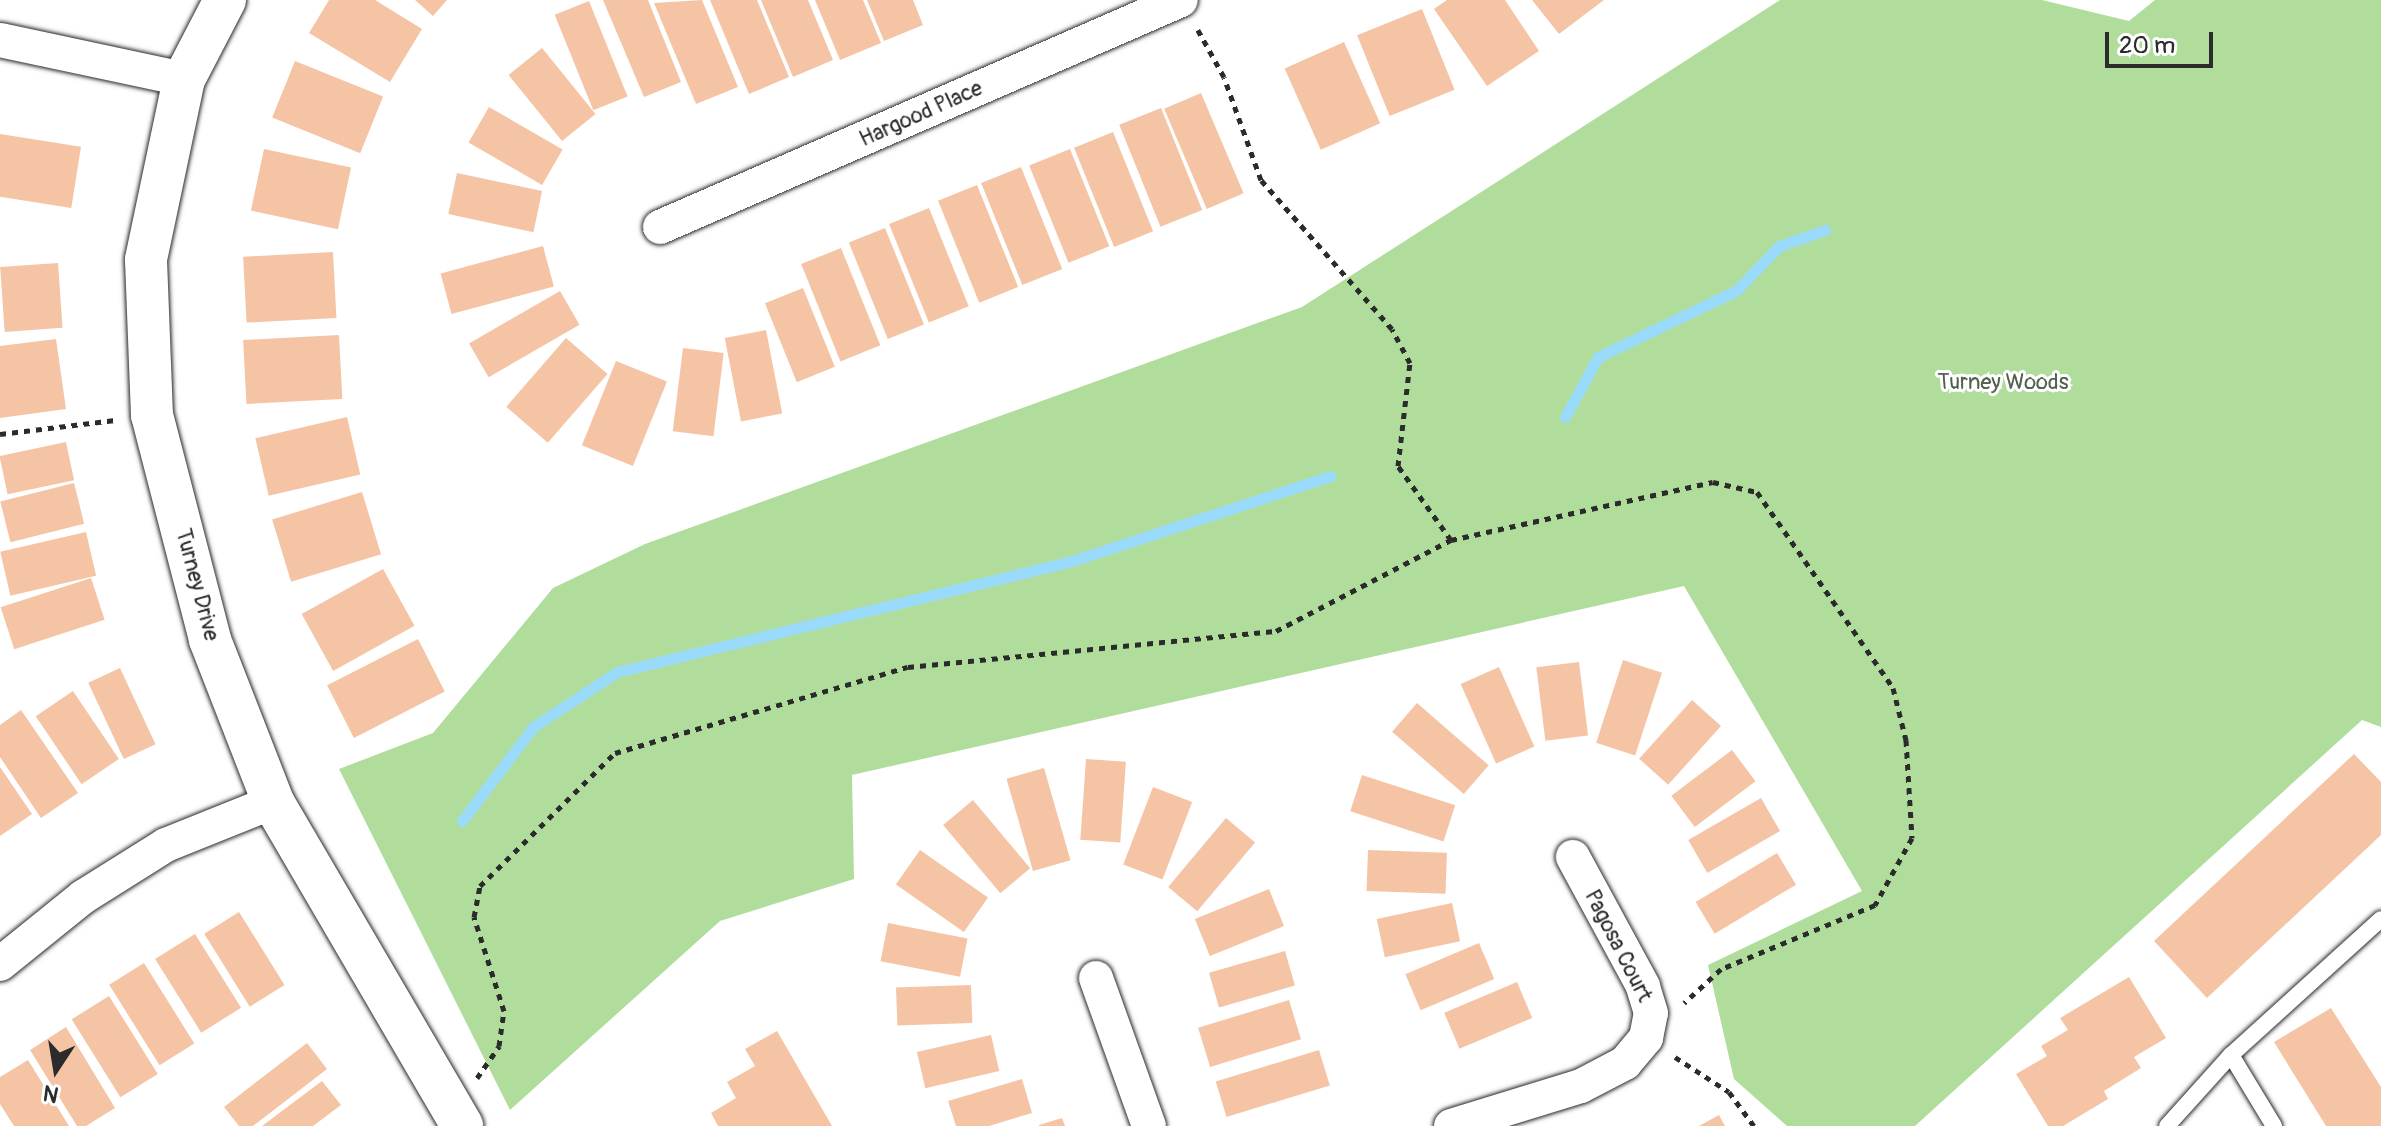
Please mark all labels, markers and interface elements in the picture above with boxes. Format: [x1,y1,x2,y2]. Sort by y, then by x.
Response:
scale bar [2109,16,2217,66]
text: 20 m [2119,31,2175,60]
street label: Hargood Place [855,75,987,153]
park label: Turney Woods [1938,370,2068,396]
street label: Turney Drive [169,526,225,644]
street label: Pagosa Court [1578,885,1658,1007]
north arrow [16,1030,96,1110]
text: N [41,1078,61,1109]

